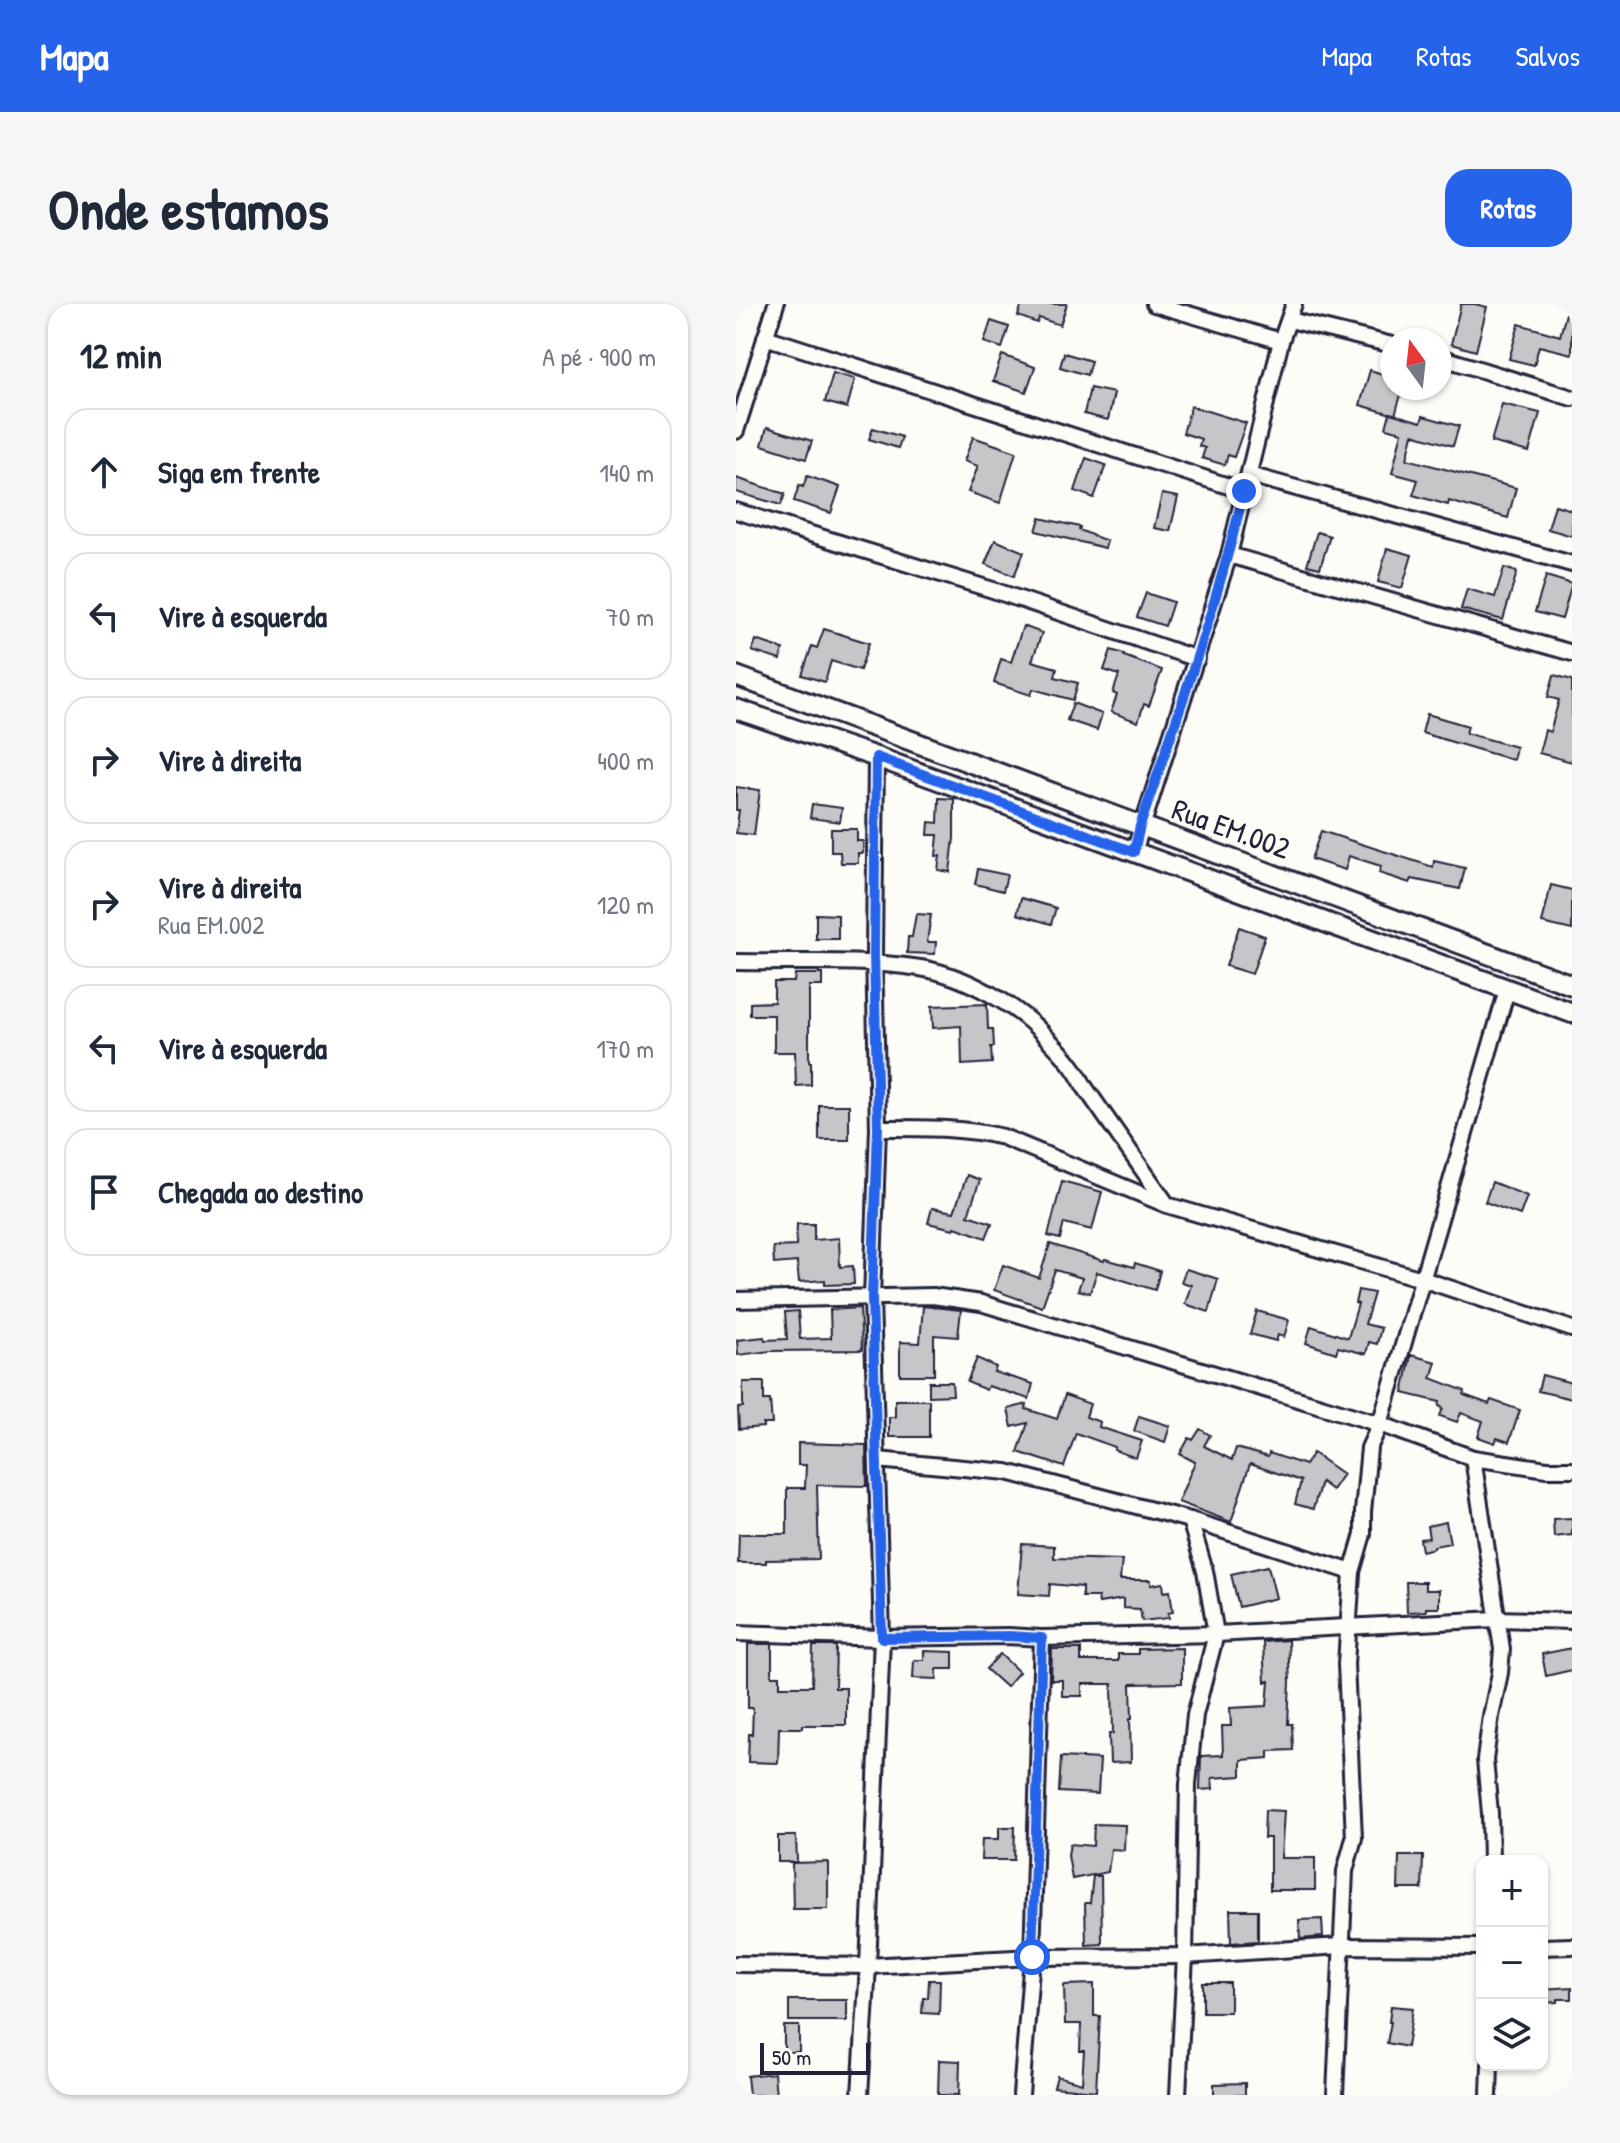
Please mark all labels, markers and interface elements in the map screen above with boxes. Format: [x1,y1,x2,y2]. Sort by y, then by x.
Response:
text: Mapa [40,30,109,82]
text: Mapa [1321,37,1372,75]
text: Rotas [1416,37,1471,75]
text: Salvos [1515,37,1580,75]
button: Rotas [1445,169,1572,247]
text: Onde estamos [48,171,329,246]
north arrow [1380,328,1452,400]
text: 12 min [80,333,162,379]
text: A pé · 900 m [542,339,656,374]
icon: ahead [82,450,126,494]
text: Siga em frente [158,452,320,492]
text: 140 m [600,455,654,490]
route end [1226,473,1262,509]
icon: left [82,594,126,638]
text: Vire à esquerda [158,596,327,636]
text: 70 m [606,599,654,634]
icon: right [82,738,126,782]
text: Vire à direita [158,740,301,780]
text: 400 m [597,743,654,778]
street label: Rua EM.002 [1167,788,1296,868]
text: Vire à direita [158,867,301,907]
icon: right [82,882,126,926]
text: 120 m [597,887,654,922]
text: Rua EM.002 [158,907,264,942]
icon: left [82,1026,126,1070]
text: Vire à esquerda [158,1028,327,1068]
text: 170 m [596,1031,654,1066]
icon: arrive [82,1170,126,1214]
text: Chegada ao destino [158,1172,363,1212]
map controls [1476,1855,1548,2071]
button: + [1476,1855,1548,1927]
button: − [1476,1927,1548,1999]
route start [1014,1939,1050,1975]
button: layers [1476,1999,1548,2071]
scale bar [760,2039,870,2075]
text: 50 m [772,2042,811,2072]

